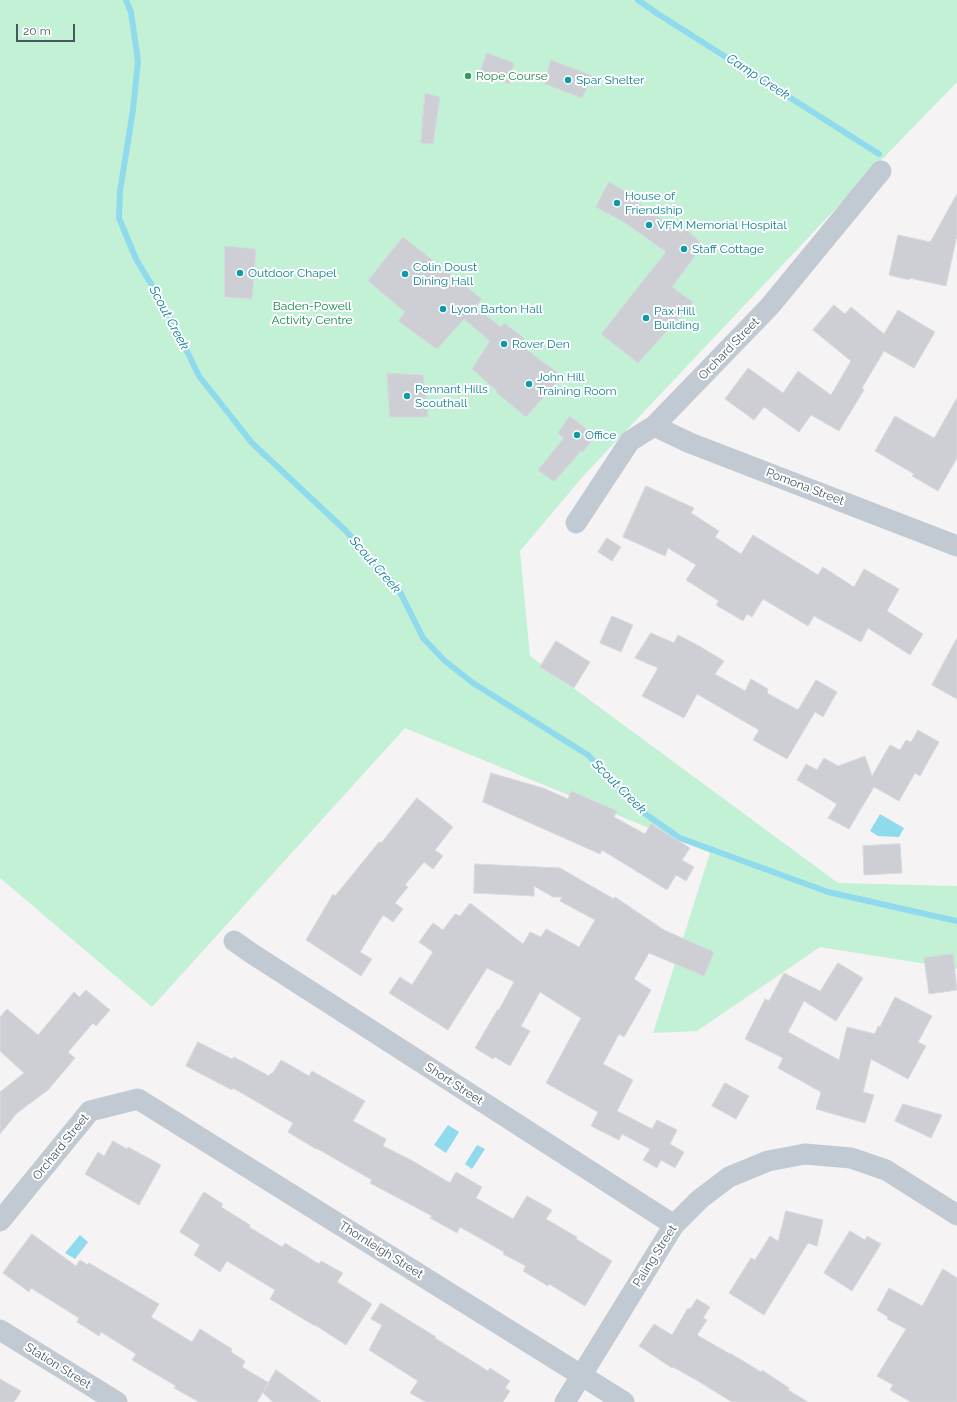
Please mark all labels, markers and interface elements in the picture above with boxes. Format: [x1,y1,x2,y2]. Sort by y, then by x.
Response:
scale bar [18,16,77,42]
text: 20 m [23,24,51,38]
water label: Camp Creek [723,51,793,103]
place label: Rope Course [476,69,548,83]
marker: Rope Course [463,71,473,81]
place label: Spar Shelter [576,73,644,87]
marker: Spar Shelter [563,75,573,85]
place label: House of Friendship [625,189,683,217]
marker: House of Friendship [612,198,622,208]
place label: VFM Memorial Hospital [657,218,787,232]
marker: VFM Memorial Hospital [644,220,654,230]
place label: Staff Cottage [692,242,764,256]
marker: Staff Cottage [679,244,689,254]
place label: Colin Doust Dining Hall [413,260,477,288]
place label: Outdoor Chapel [248,266,337,280]
marker: Outdoor Chapel [235,268,245,278]
marker: Colin Doust Dining Hall [400,269,410,279]
water label: Scout Creek [146,283,192,353]
park label: Baden-Powell Activity Centre [271,299,353,327]
place label: Lyon Barton Hall [451,302,542,316]
marker: Lyon Barton Hall [438,304,448,314]
place label: Pax Hill Building [654,304,699,332]
marker: Pax Hill Building [641,313,651,323]
street label: Orchard Street [696,315,762,383]
place label: Rover Den [512,337,570,351]
marker: Rover Den [499,339,509,349]
place label: John Hill Training Room [537,370,617,398]
marker: John Hill Training Room [524,379,534,389]
place label: Pennant Hills Scouthall [415,382,488,410]
marker: Pennant Hills Scouthall [402,391,412,401]
place label: Office [585,428,616,442]
marker: Office [572,430,582,440]
street label: Pomona Street [764,465,846,509]
water label: Scout Creek [346,533,404,597]
water label: Scout Creek [589,757,649,817]
street label: Short Street [422,1060,486,1108]
street label: Orchard Street [30,1111,92,1183]
street label: Thornleigh Street [336,1218,426,1282]
street label: Paling Street [630,1222,680,1290]
street label: Station Street [22,1340,94,1392]

